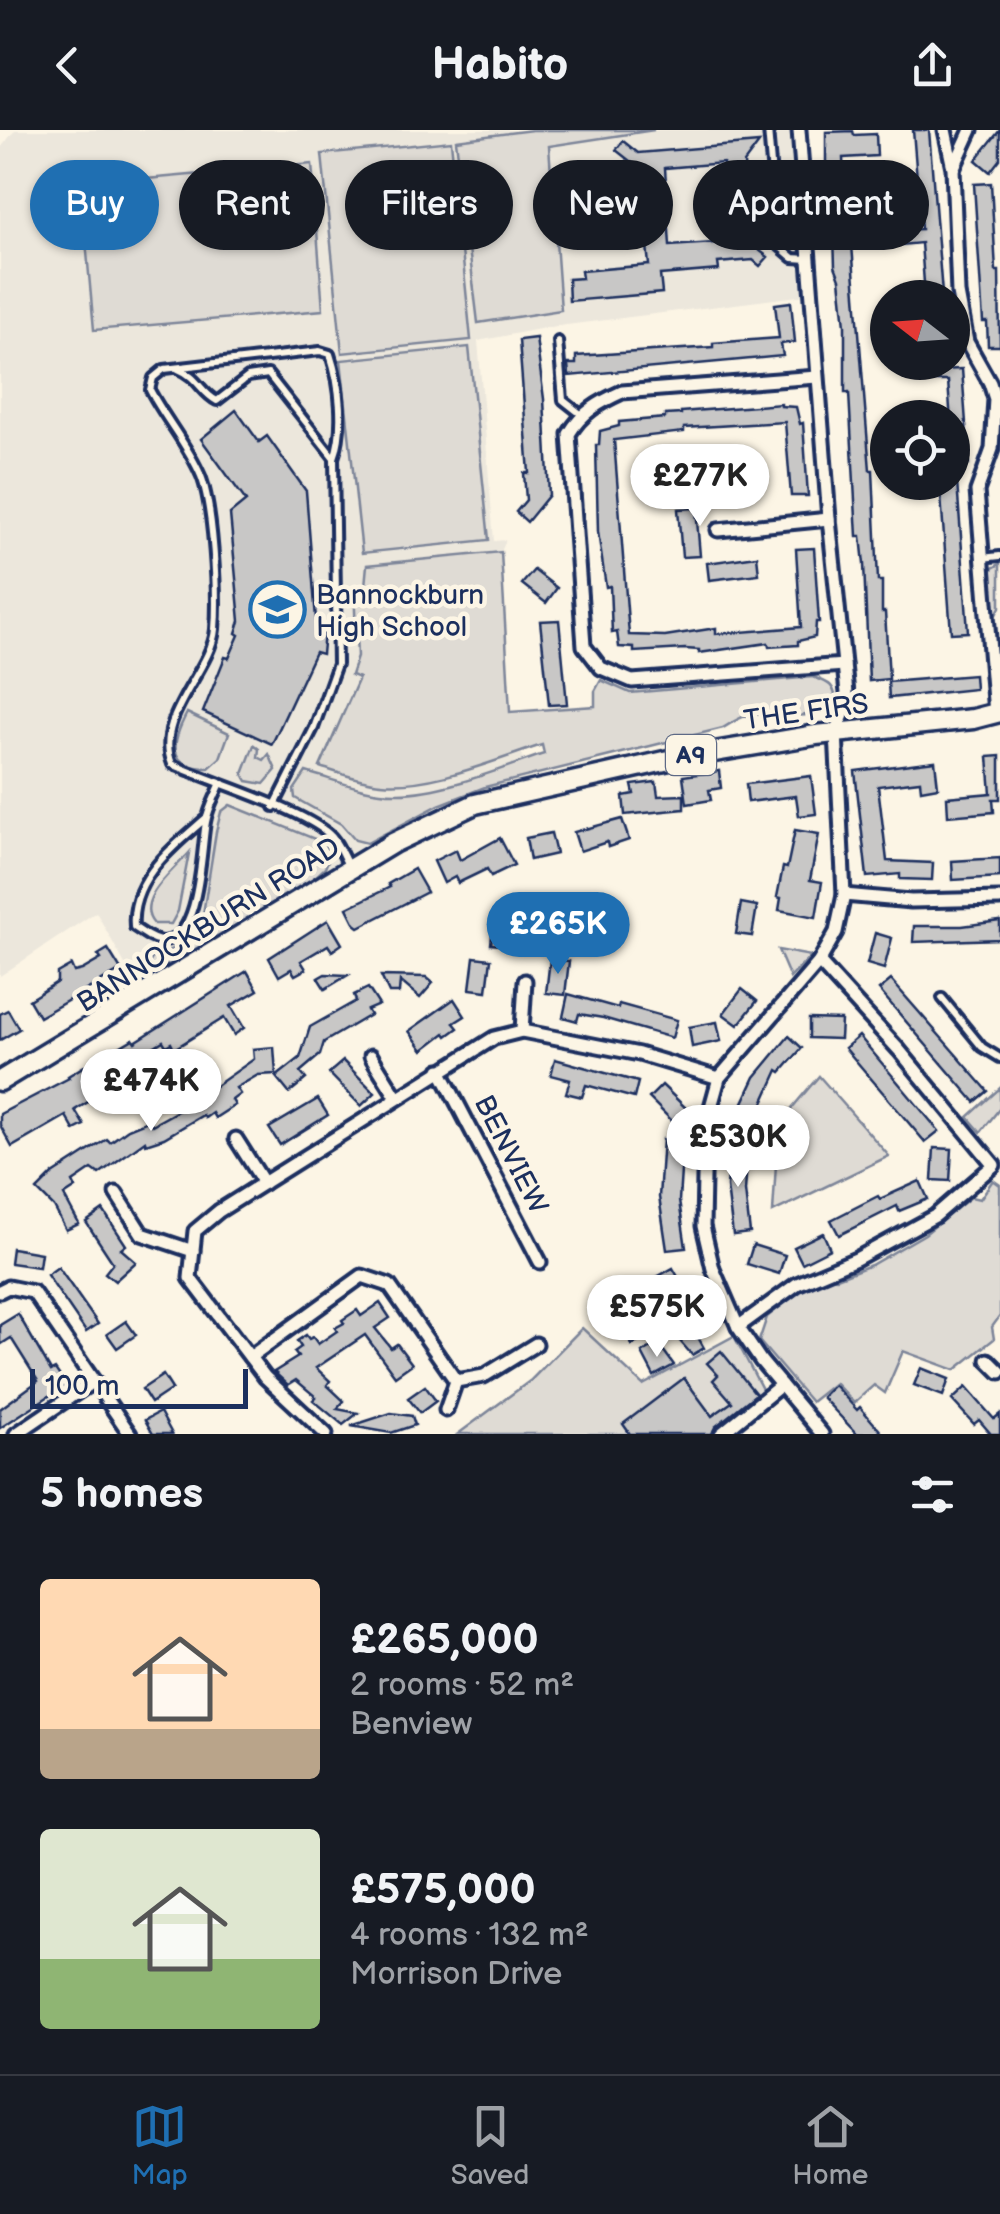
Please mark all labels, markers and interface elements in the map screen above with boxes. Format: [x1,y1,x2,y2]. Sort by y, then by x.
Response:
icon: back [40,38,95,93]
text: Habito [432,38,568,93]
icon: share [905,38,960,93]
chip: Buy [30,160,159,250]
chip: Rent [179,160,325,250]
chip: Filters [345,160,513,250]
chip: New [533,160,673,250]
chip: Apartment [693,160,929,250]
north arrow [870,280,970,380]
map controls [870,280,970,500]
button: locate [870,400,970,500]
pin: £277K [630,444,770,529]
text: £277K [652,457,748,496]
place label: Bannockburn High School [316,579,484,644]
school or university icon: Bannockburn High School [247,580,307,640]
street label: THE FIRS [742,687,871,738]
road number: A9 [666,735,716,775]
street label: BANNOCKBURN ROAD [71,831,346,1020]
pin: £265K [488,892,628,977]
text: £265K [509,905,607,944]
pin: £474K [81,1049,221,1134]
text: £474K [102,1062,200,1101]
street label: BENVIEW [467,1090,555,1219]
pin: £530K [668,1105,808,1190]
text: £530K [689,1118,787,1157]
pin: £575K [587,1275,727,1360]
text: £575K [609,1288,705,1327]
scale bar [30,1364,248,1408]
text: 100 m [45,1370,119,1403]
icon: filters [905,1467,960,1522]
text: 5 homes [40,1469,203,1520]
text: £265,000 [350,1615,539,1666]
icon: home [120,1619,240,1739]
text: 2 rooms · 52 m² [350,1666,574,1705]
text: Benview [350,1705,472,1744]
text: £575,000 [350,1865,536,1916]
icon: home [120,1869,240,1989]
text: 4 rooms · 132 m² [350,1916,588,1955]
text: Morrison Drive [350,1955,562,1994]
tab: Map [132,2099,188,2192]
tab: Saved [451,2099,529,2192]
tab: Home [792,2099,868,2192]

